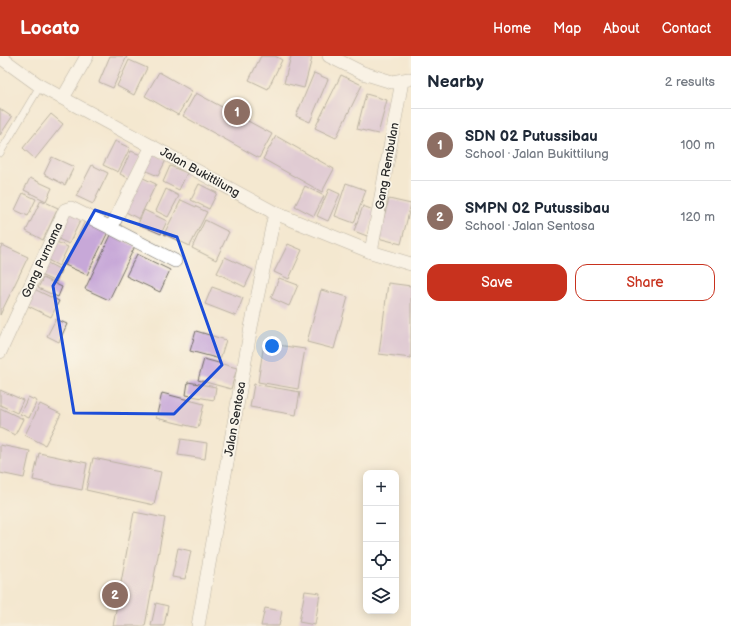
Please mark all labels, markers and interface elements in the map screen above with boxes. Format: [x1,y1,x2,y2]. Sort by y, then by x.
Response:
text: Locato [20,17,80,40]
text: Home [493,20,531,37]
text: Map [553,20,581,37]
text: About [603,20,640,37]
text: Contact [662,20,711,37]
text: Nearby [427,72,484,92]
text: 2 results [665,74,715,90]
pin: 1 [224,97,250,127]
street label: Gang Rembulan [372,121,403,211]
text: SDN 02 Putussibau [465,127,598,146]
text: 1 [437,137,443,153]
text: 100 m [680,137,715,153]
street label: Jalan Bukittilung [157,144,242,201]
text: School · Jalan Bukittilung [465,146,609,162]
text: SMPN 02 Putussibau [465,199,610,218]
text: 2 [436,209,444,225]
text: 120 m [680,209,715,225]
text: School · Jalan Sentosa [465,218,595,234]
street label: Gang Purnama [18,220,67,300]
button: Save [427,264,567,301]
button: Share [575,264,715,301]
your location [262,336,282,356]
street label: Jalan Sentosa [222,380,250,458]
map controls [363,470,399,614]
button: + [363,470,399,506]
button: − [363,506,399,542]
button: locate [363,542,399,578]
button: layers [363,578,399,614]
pin: 2 [102,580,128,610]

